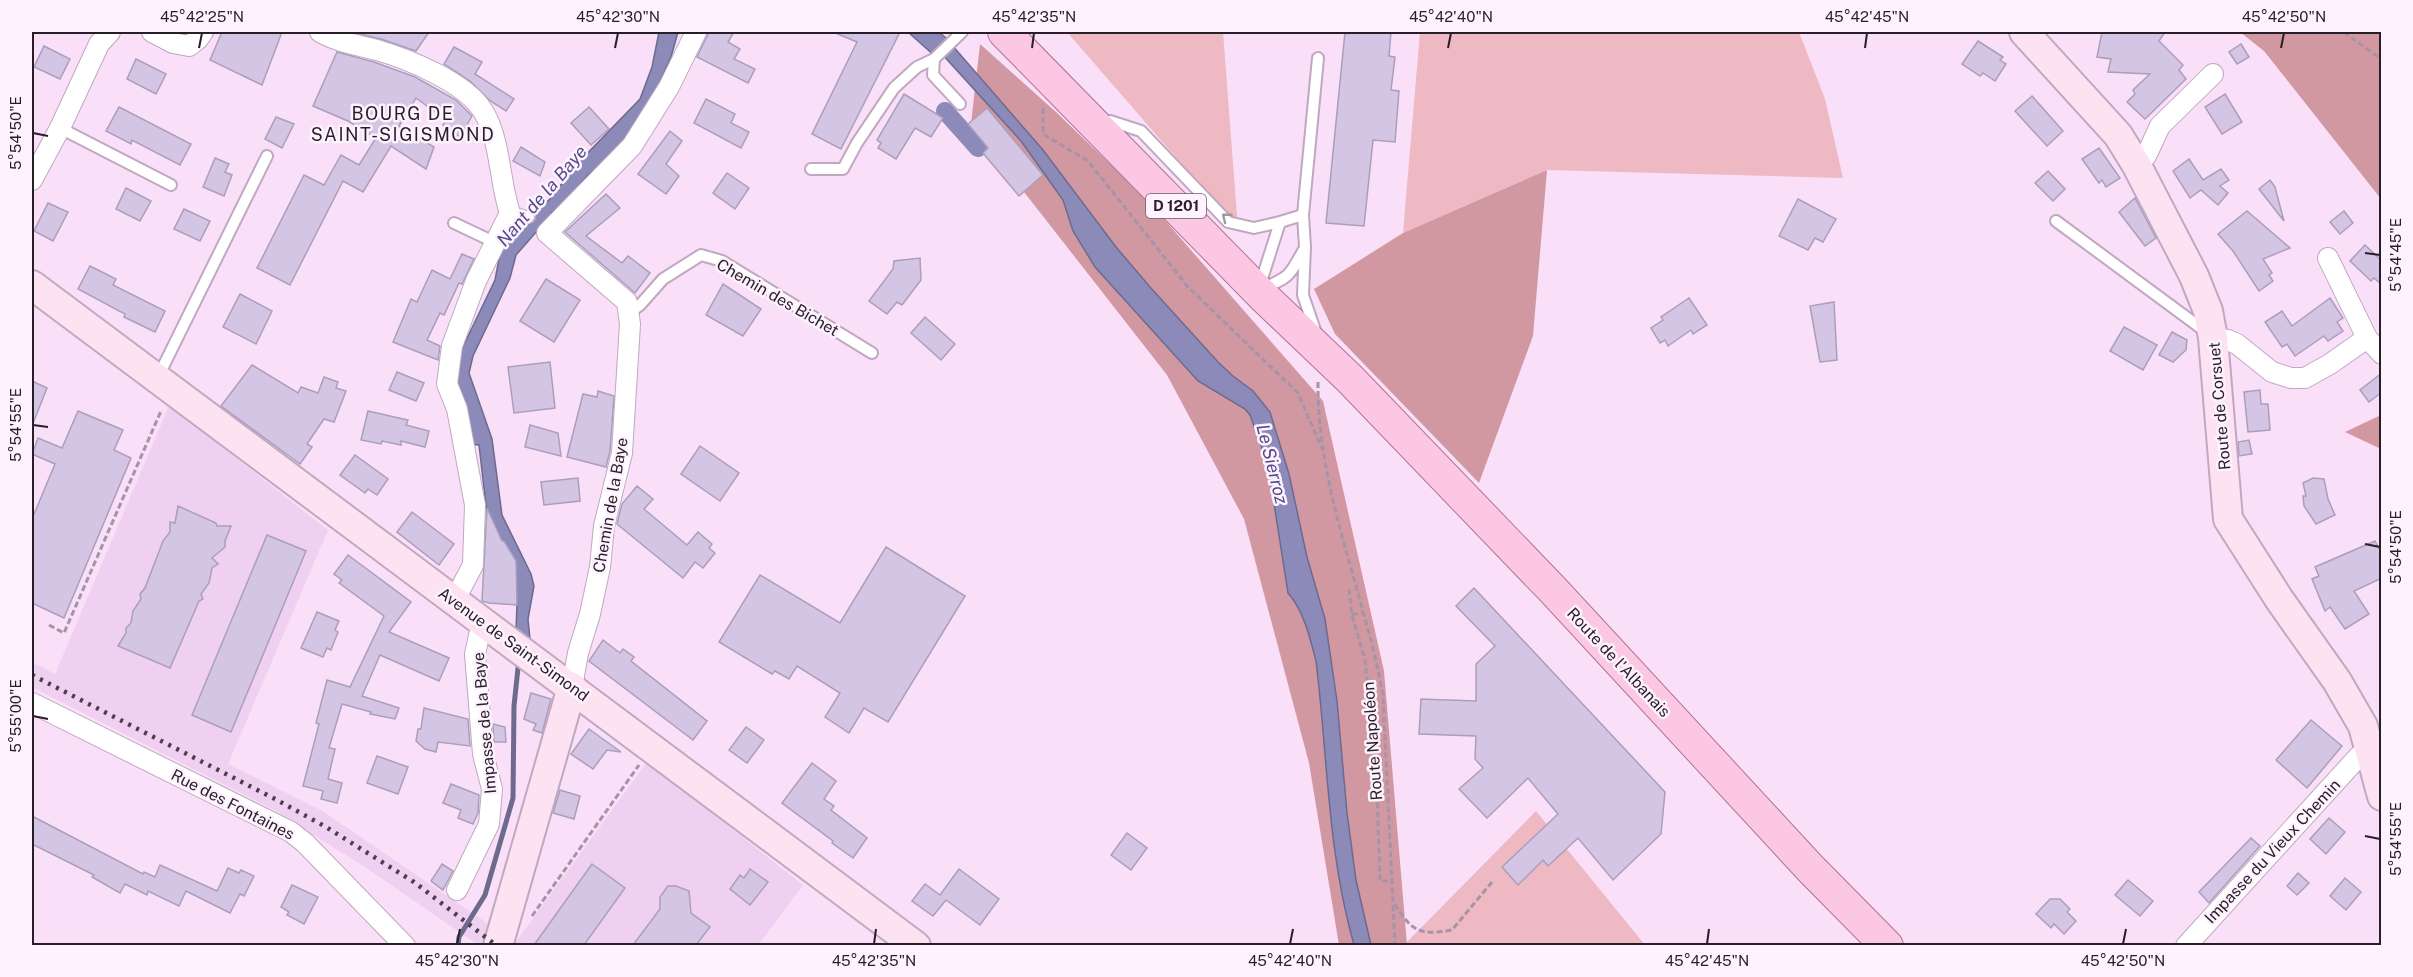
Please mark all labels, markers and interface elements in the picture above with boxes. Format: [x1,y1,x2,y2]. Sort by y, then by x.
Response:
text: 45°42'25"N [160,8,244,25]
text: 45°42'30"N [576,8,660,25]
text: 45°42'35"N [992,8,1076,25]
text: 45°42'40"N [1409,8,1493,25]
text: 45°42'45"N [1825,8,1909,25]
text: 45°42'50"N [2242,8,2326,25]
text: 5°54'50"E [7,96,24,170]
district label: BOURG DE SAINT-SIGISMOND [311,103,495,145]
water label: Nant de la Baye [492,141,591,250]
road number: D 1201 [1146,194,1206,218]
one-way arrow [1222,213,1233,224]
text: 5°54'45"E [2387,218,2404,292]
street label: Chemin des Bichet [713,255,842,340]
street label: Route de Corsuet [2204,341,2235,471]
text: 5°54'55"E [7,388,24,462]
water label: Le Sierroz [1252,422,1293,506]
street label: Chemin de la Baye [589,436,632,574]
text: 5°54'50"E [2387,510,2404,584]
street label: Avenue de Saint-Simond [435,583,593,705]
street label: Route de l'Albanais [1563,604,1674,721]
street label: Impasse de la Baye [469,651,500,795]
text: 5°55'00"E [7,679,24,753]
street label: Route Napoléon [1359,681,1386,801]
street label: Rue des Fontaines [168,765,298,844]
street label: Impasse du Vieux Chemin [2201,775,2344,927]
text: 5°54'55"E [2387,802,2404,876]
text: 45°42'30"N [415,952,499,969]
text: 45°42'35"N [832,952,916,969]
text: 45°42'40"N [1248,952,1332,969]
text: 45°42'45"N [1665,952,1749,969]
text: 45°42'50"N [2081,952,2165,969]

